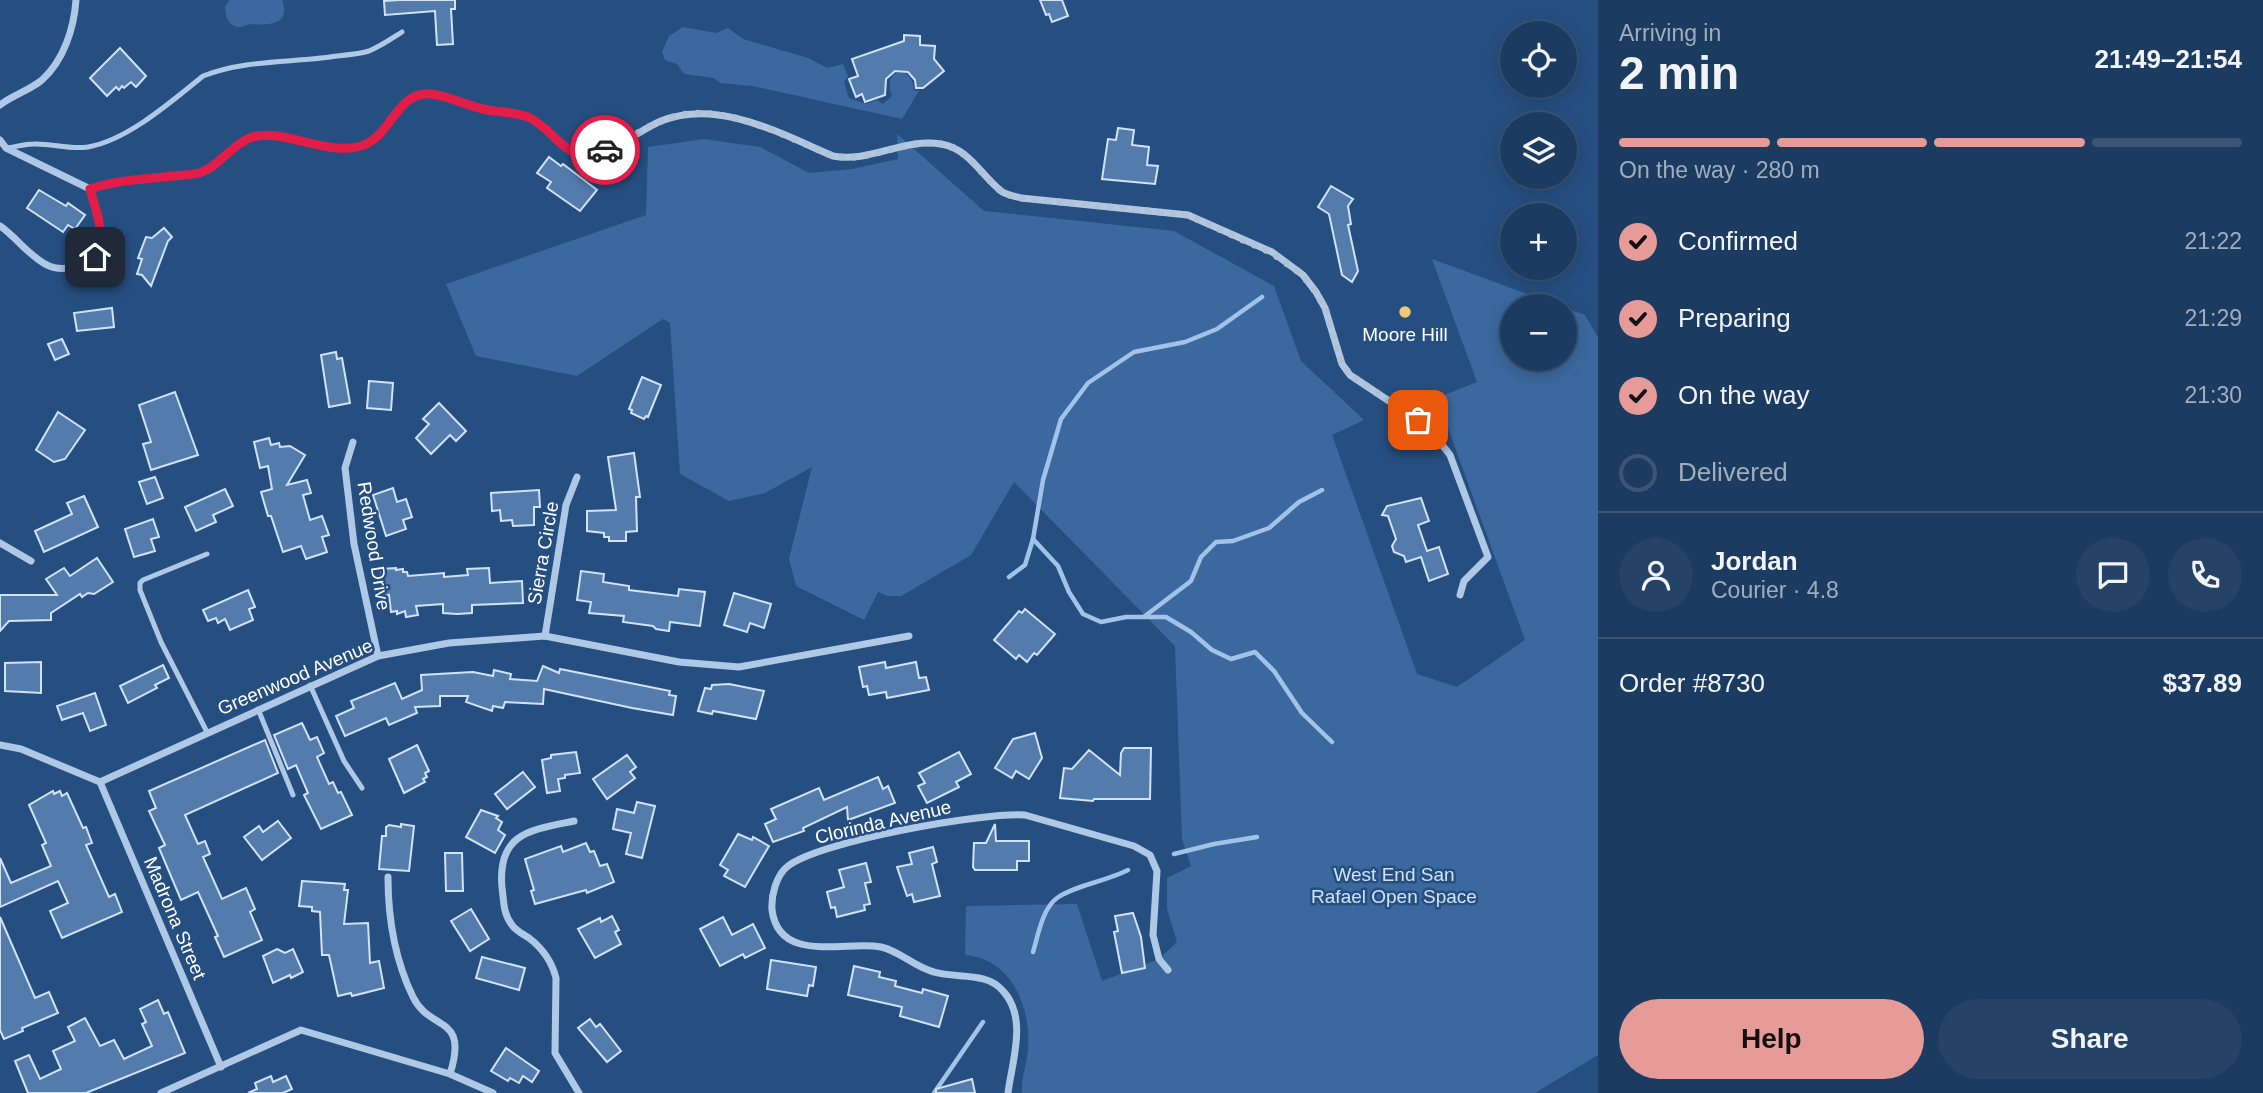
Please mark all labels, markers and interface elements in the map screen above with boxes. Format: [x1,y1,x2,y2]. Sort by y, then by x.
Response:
text: Arriving in [1619,20,1721,46]
map controls [1500,21,1577,371]
button: locate [1500,21,1577,98]
text: 21:49–21:54 [2095,44,2242,74]
text: 2 min [1619,47,1739,99]
button: layers [1500,112,1577,189]
courier [570,115,640,185]
icon: car [586,131,624,169]
text: On the way · 280 m [1619,157,1820,183]
button: + [1500,203,1577,280]
icon: check [1619,223,1657,261]
text: Confirmed [1678,226,1798,256]
pin [65,227,125,287]
text: 21:22 [2184,228,2242,254]
icon: home [76,238,114,276]
button: − [1500,294,1577,371]
icon: check [1619,300,1657,338]
text: Preparing [1678,303,1791,333]
marker: Moore Hill [1397,304,1413,320]
text: 21:29 [2184,305,2242,331]
place label: Moore Hill [1362,324,1448,345]
icon: check [1619,377,1657,415]
text: On the way [1678,380,1810,410]
text: 21:30 [2184,382,2242,408]
pin [1388,390,1448,450]
icon: bag [1399,401,1437,439]
text: Delivered [1678,457,1788,487]
street label: Redwood Drive [353,480,395,612]
street label: Sierra Circle [524,500,562,606]
button: person [1619,538,1693,612]
button: chat [2076,538,2150,612]
button: phone [2168,538,2242,612]
text: Jordan [1711,546,1798,576]
text: Courier · 4.8 [1711,577,1839,603]
street label: Greenwood Avenue [214,635,376,719]
text: Order #8730 [1619,668,1765,698]
text: $37.89 [2162,668,2242,698]
street label: Clorinda Avenue [813,796,953,848]
street label: Madrona Street [140,854,211,983]
park label: West End San Rafael Open Space [1311,864,1477,907]
button: Help [1619,999,1924,1079]
button: Share [1938,999,2242,1079]

